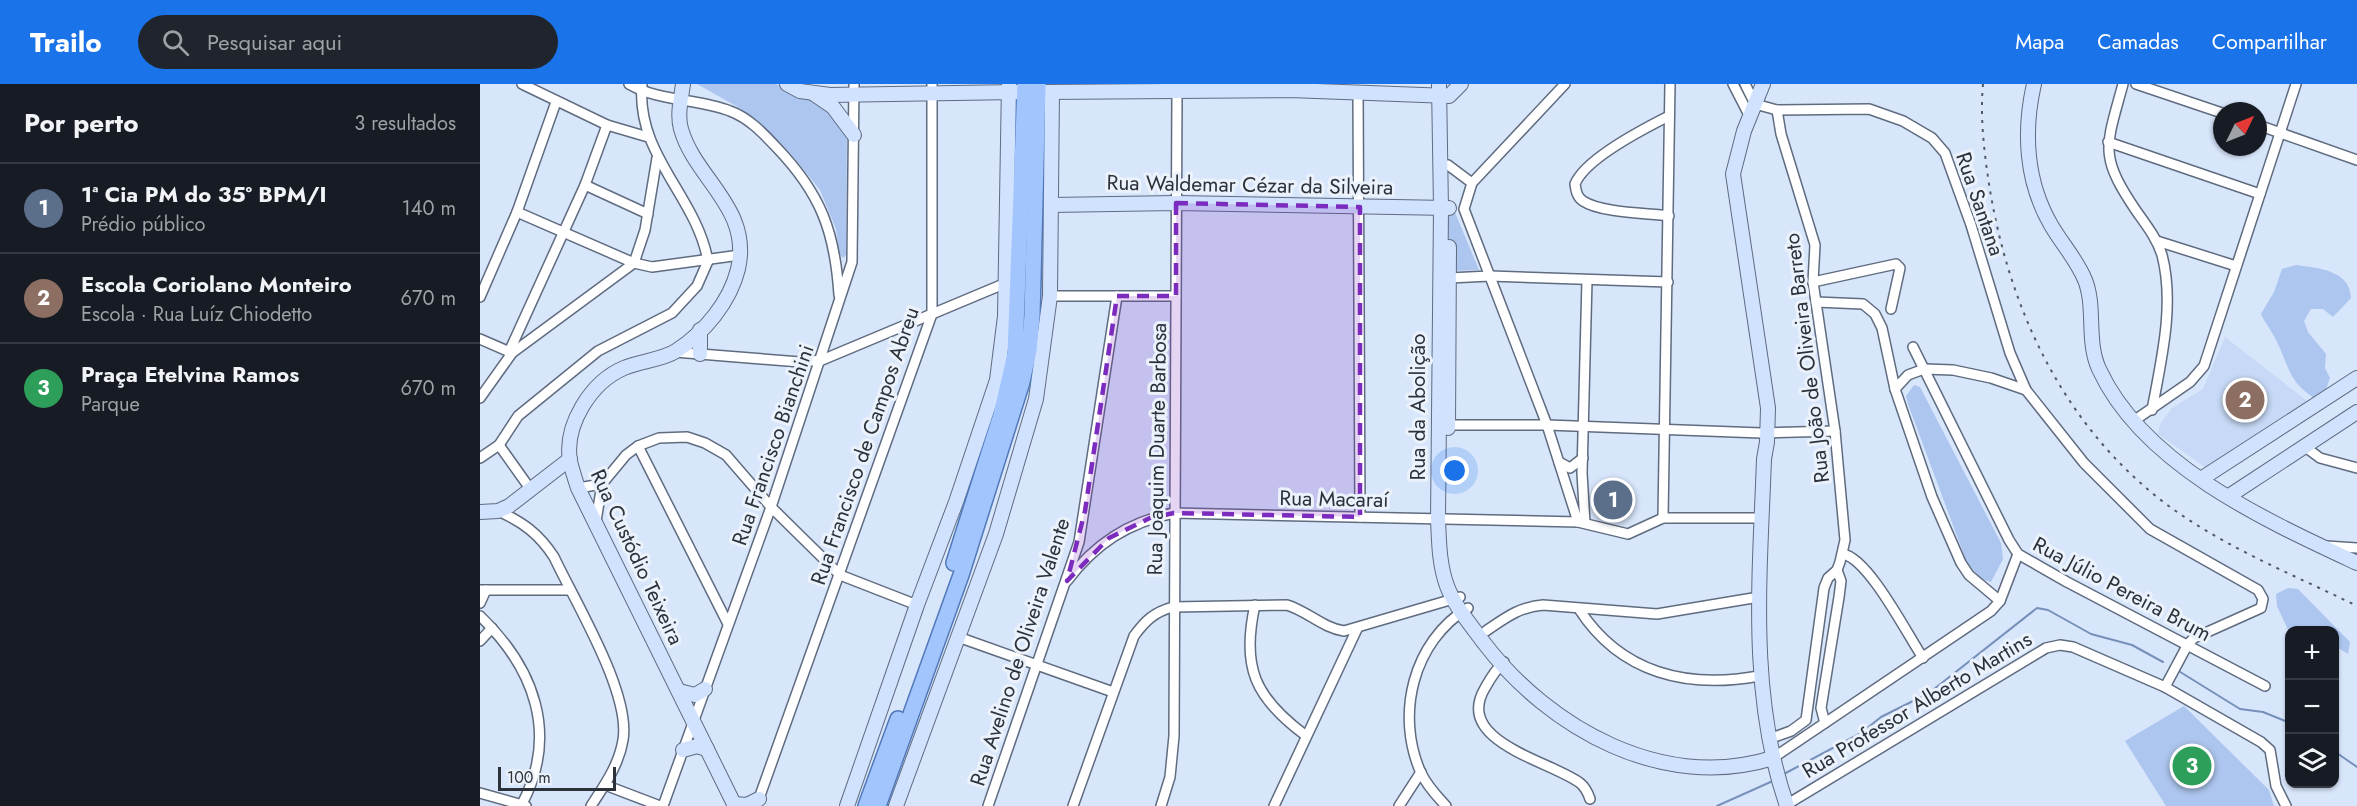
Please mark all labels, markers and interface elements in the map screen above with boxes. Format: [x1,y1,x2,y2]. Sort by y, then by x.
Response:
search box [138,15,558,69]
text: Trailo [30,22,102,63]
icon: search [159,26,192,59]
text: Pesquisar aqui [207,26,342,58]
text: Mapa [2015,27,2064,57]
text: Camadas [2097,27,2179,57]
text: Compartilhar [2212,27,2327,57]
north arrow [2213,102,2267,156]
text: Por perto [24,104,138,142]
text: 3 resultados [354,109,456,138]
street label: Rua Santana [1948,148,2012,260]
street label: Rua Waldemar Cézar da Silveira [1106,168,1394,202]
text: 1ª Cia PM do 35º BPM/I [81,178,327,210]
text: 1 [38,194,49,223]
text: 140 m [402,194,456,223]
text: Prédio público [81,210,206,239]
street label: Rua João de Oliveira Barreto [1777,231,1837,485]
text: Escola Coriolano Monteiro [81,268,352,300]
text: 2 [37,284,50,313]
text: 670 m [400,284,456,313]
text: Escola · Rua Luíz Chiodetto [81,300,312,329]
street label: Rua Francisco de Campos Abreu [803,303,927,589]
street label: Rua Joaquim Duarte Barbosa [1140,322,1174,576]
street label: Rua da Abolição [1403,334,1433,480]
street label: Rua Francisco Bianchini [725,341,821,549]
text: Praça Etelvina Ramos [81,358,299,390]
text: 3 [37,374,50,403]
text: 670 m [400,374,456,403]
pin: 2 [2226,378,2264,422]
text: Parque [81,390,140,419]
your location [1440,456,1469,485]
street label: Rua Custódio Teixeira [583,464,691,650]
pin: 1 [1594,478,1632,522]
street label: Rua Macaraí [1279,483,1390,515]
street label: Rua Avelino de Oliveira Valente [962,514,1078,790]
street label: Rua Júlio Pereira Brum [2028,529,2216,649]
street label: Rua Professor Alberto Martins [1796,624,2038,786]
map controls [2285,626,2339,788]
button: + [2285,626,2339,680]
button: − [2285,680,2339,734]
button: layers [2285,734,2339,788]
pin: 3 [2172,744,2212,788]
scale bar [498,764,616,792]
text: 100 m [507,766,551,789]

